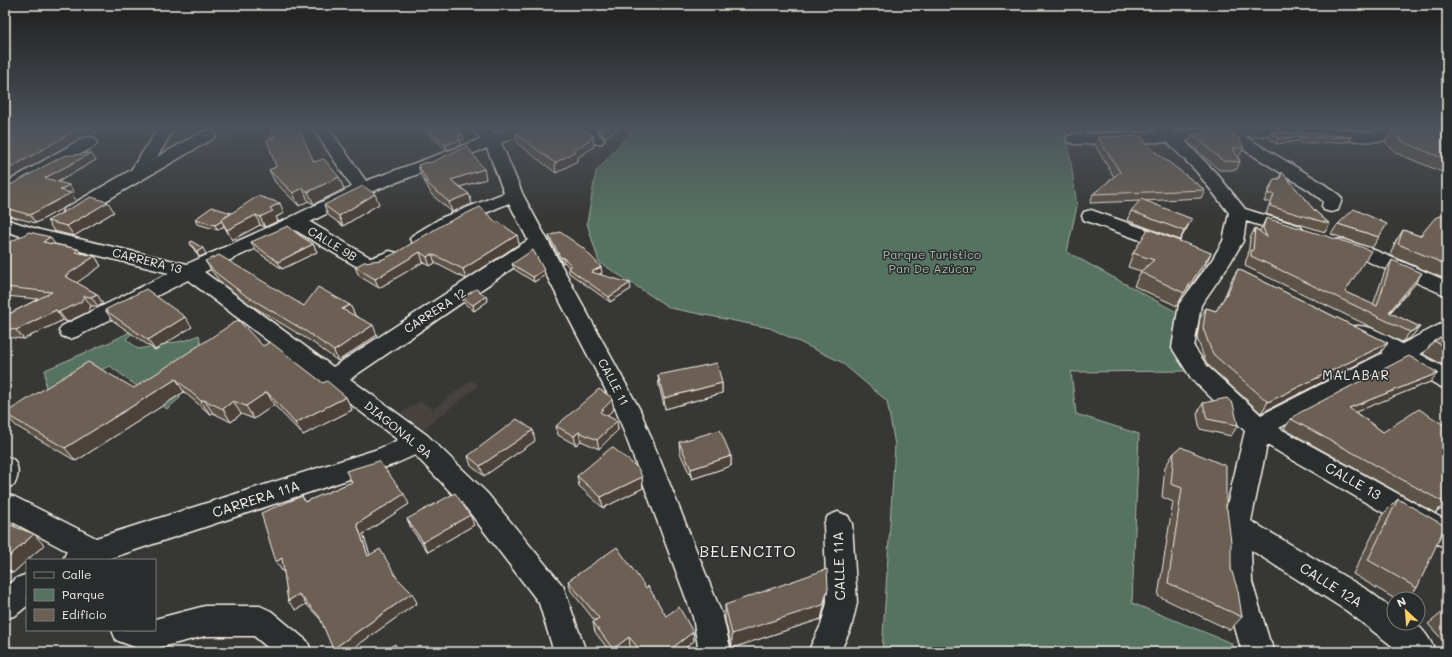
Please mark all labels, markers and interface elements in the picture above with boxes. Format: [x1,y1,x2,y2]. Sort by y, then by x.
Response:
street label: CALLE 9B [305,222,360,264]
street label: CARRERA 13 [111,244,184,276]
park label: Parque Turístico Pan De Azúcar [883,246,981,276]
street label: CARRERA 12 [400,284,469,336]
street label: CALLE 11 [595,355,633,408]
district label: MALABAR [1322,366,1390,383]
street label: DIAGONAL 9A [361,397,436,462]
street label: CALLE 13 [1322,457,1385,504]
street label: CARRERA 11A [210,475,302,522]
street label: CALLE 11A [828,531,849,601]
district label: BELENCITO [699,540,797,561]
street label: CALLE 12A [1296,558,1366,611]
legend [26,559,156,631]
text: Calle [62,566,92,582]
text: Parque [62,586,105,602]
north arrow [1386,591,1426,631]
text: N [1394,593,1408,610]
text: Edificio [62,606,106,622]

